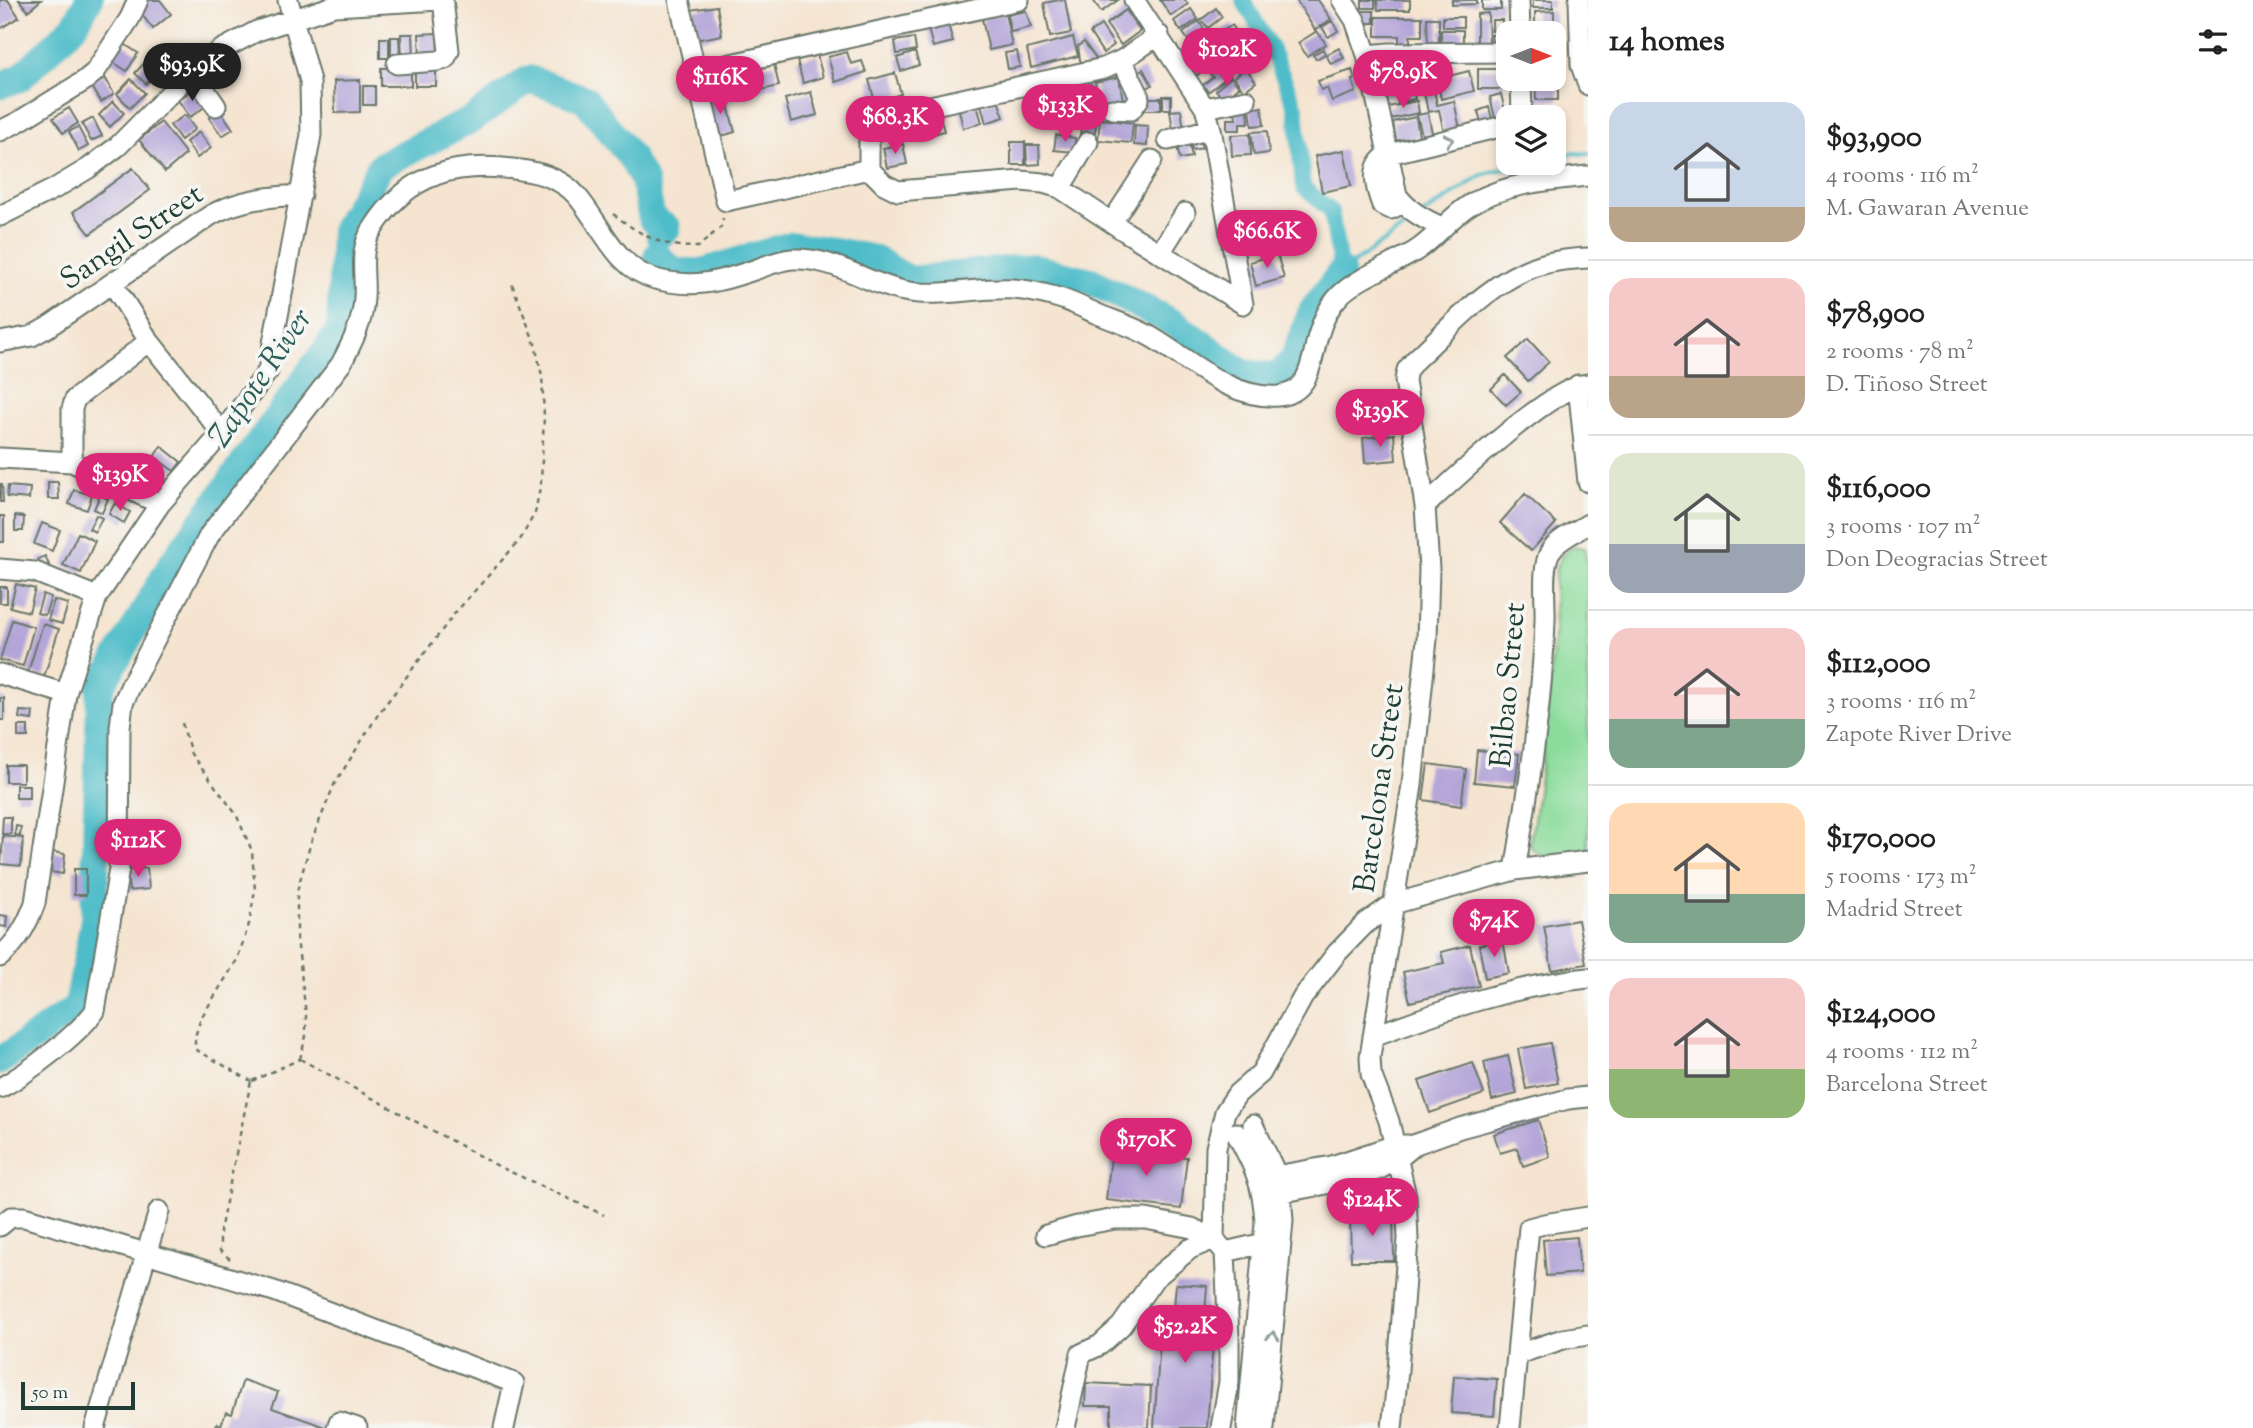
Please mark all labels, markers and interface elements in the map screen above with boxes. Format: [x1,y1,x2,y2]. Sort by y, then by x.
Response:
north arrow [1496,21,1566,91]
map controls [1496,21,1566,175]
text: 14 homes [1609,21,1725,64]
icon: filters [2194,23,2232,61]
pin: $102K [1178,28,1276,88]
text: $102K [1197,34,1257,67]
pin: $93.9K [135,43,249,103]
text: $93.9K [159,49,225,82]
pin: $78.9K [1346,50,1460,110]
text: $78.9K [1369,56,1437,89]
pin: $116K [671,57,769,116]
text: $116K [692,62,748,95]
pin: $133K [1016,85,1114,144]
text: $133K [1037,90,1093,123]
pin: $68.3K [838,96,952,156]
text: $68.3K [862,102,928,135]
button: layers [1496,105,1566,175]
text: $93,900 [1826,117,1922,160]
icon: home [1665,130,1749,214]
one-way arrow [1443,133,1455,148]
text: 4 rooms · 116 m² [1826,160,1979,193]
street label: Sangil Street [52,174,213,302]
text: M. Gawaran Avenue [1826,193,2029,226]
pin: $66.6K [1210,210,1324,270]
text: $66.6K [1233,216,1301,249]
text: $78,900 [1826,293,1925,336]
water label: Zapote River [198,300,325,458]
icon: home [1665,306,1749,390]
text: 2 rooms · 78 m² [1826,336,1974,369]
text: D. Tiñoso Street [1826,369,1988,402]
pin: $139K [1331,390,1429,449]
text: $139K [1352,395,1409,428]
pin: $139K [71,454,169,513]
text: $139K [92,459,149,492]
text: $116,000 [1826,468,1931,511]
icon: home [1665,481,1749,565]
text: 3 rooms · 107 m² [1826,511,1981,544]
text: Don Deogracias Street [1826,544,2048,577]
street label: Bilbao Street [1481,601,1538,770]
text: $112,000 [1826,643,1931,686]
icon: home [1665,656,1749,740]
street label: Barcelona Street [1345,681,1416,896]
text: 3 rooms · 116 m² [1826,686,1976,719]
text: Zapote River Drive [1826,719,2012,752]
text: $170,000 [1826,818,1936,861]
pin: $112K [89,820,187,879]
text: $112K [110,825,166,858]
icon: home [1665,831,1749,915]
text: 5 rooms · 173 m² [1826,861,1977,894]
text: Madrid Street [1826,894,1963,927]
pin: $74K [1453,900,1535,959]
text: $74K [1469,905,1519,938]
text: $124,000 [1826,993,1936,1036]
icon: home [1665,1006,1749,1090]
text: 4 rooms · 112 m² [1826,1036,1978,1069]
text: Barcelona Street [1826,1069,1988,1102]
pin: $170K [1097,1118,1195,1178]
text: $170K [1116,1124,1176,1157]
pin: $124K [1323,1178,1421,1238]
text: $124K [1342,1184,1402,1217]
pin: $52.2K [1128,1306,1242,1365]
text: $52.2K [1153,1311,1217,1344]
one-way arrow [1265,1330,1280,1341]
scale bar [21,1379,135,1411]
text: 50 m [32,1380,68,1407]

